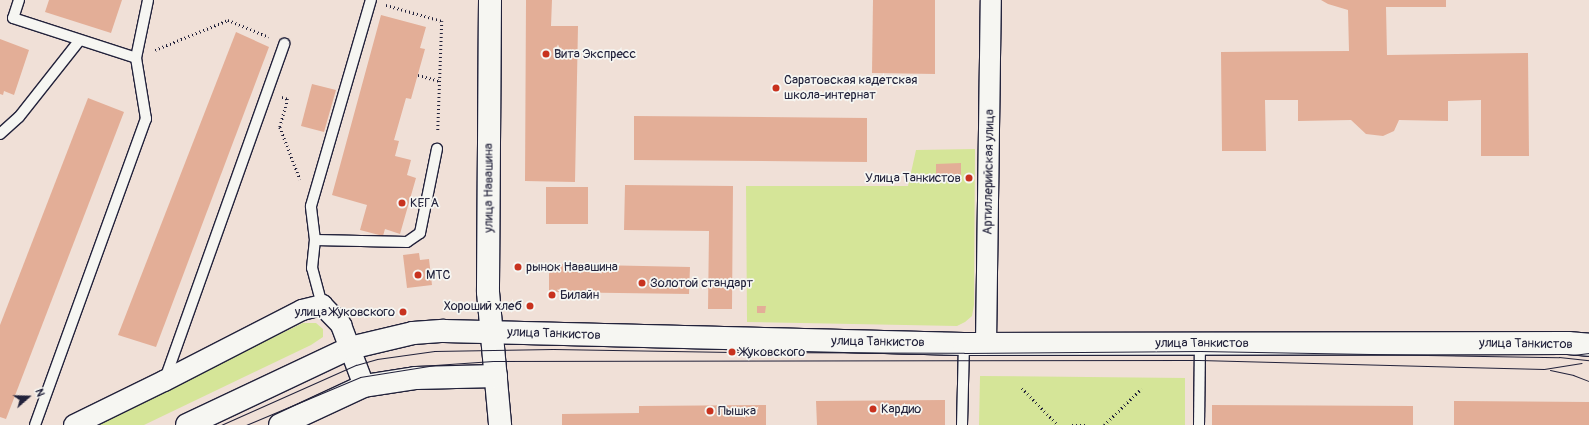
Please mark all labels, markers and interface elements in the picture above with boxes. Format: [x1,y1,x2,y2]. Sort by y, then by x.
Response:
place label: Вита Экспресс [554,46,636,62]
marker: Вита Экспресс [541,49,551,59]
place label: Саратовская кадетская школа-интернат [784,73,917,104]
marker: Саратовская кадетская школа-интернат [771,83,781,93]
street label: Артиллерийская улица [980,109,998,235]
street label: улица Навашина [481,143,497,233]
place label: Улица Танкистов [865,170,961,186]
marker: Улица Танкистов [964,173,974,183]
place label: КЕГА [410,195,439,211]
marker: КЕГА [397,198,407,208]
place label: рынок Навашина [526,259,618,275]
marker: рынок Навашина [513,262,523,272]
place label: МТС [426,267,451,283]
marker: МТС [413,270,423,280]
place label: Золотой стандарт [650,275,753,291]
marker: Золотой стандарт [637,278,647,288]
place label: Билайн [560,287,599,303]
marker: Билайн [547,290,557,300]
place label: Хороший хлеб [444,298,522,314]
marker: Хороший хлеб [525,301,535,311]
place label: улица Жуковского [295,304,395,320]
marker: улица Жуковского [398,307,408,317]
street label: улица Танкистов [507,325,601,343]
street label: улица Танкистов [831,333,925,351]
street label: улица Танкистов [1155,335,1249,351]
street label: улица Танкистов [1479,335,1573,353]
place label: Жуковского [740,344,805,360]
marker: Жуковского [727,347,737,357]
north arrow [8,377,48,417]
text: N [32,387,47,398]
place label: Кардио [881,401,921,417]
place label: Пышка [718,403,756,419]
marker: Кардио [868,404,878,414]
marker: Пышка [705,406,715,416]

